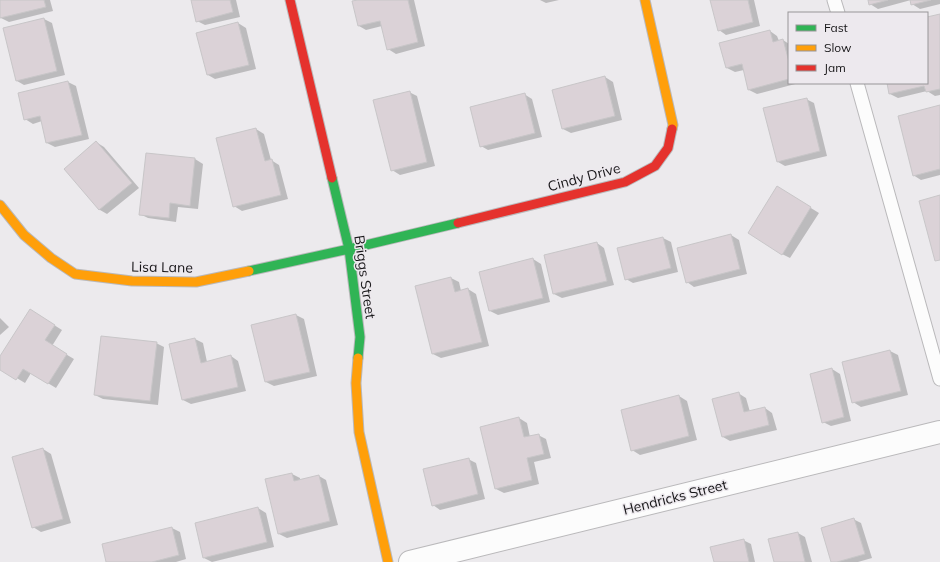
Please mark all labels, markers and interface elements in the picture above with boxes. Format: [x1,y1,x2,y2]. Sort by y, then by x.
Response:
legend [788,12,928,84]
text: Fast [824,20,848,35]
text: Slow [824,40,852,55]
text: Jam [824,60,846,75]
street label: Cindy Drive [546,159,622,195]
street label: Briggs Street [350,234,380,320]
street label: Lisa Lane [131,257,193,277]
street label: Hendricks Street [621,475,729,519]

